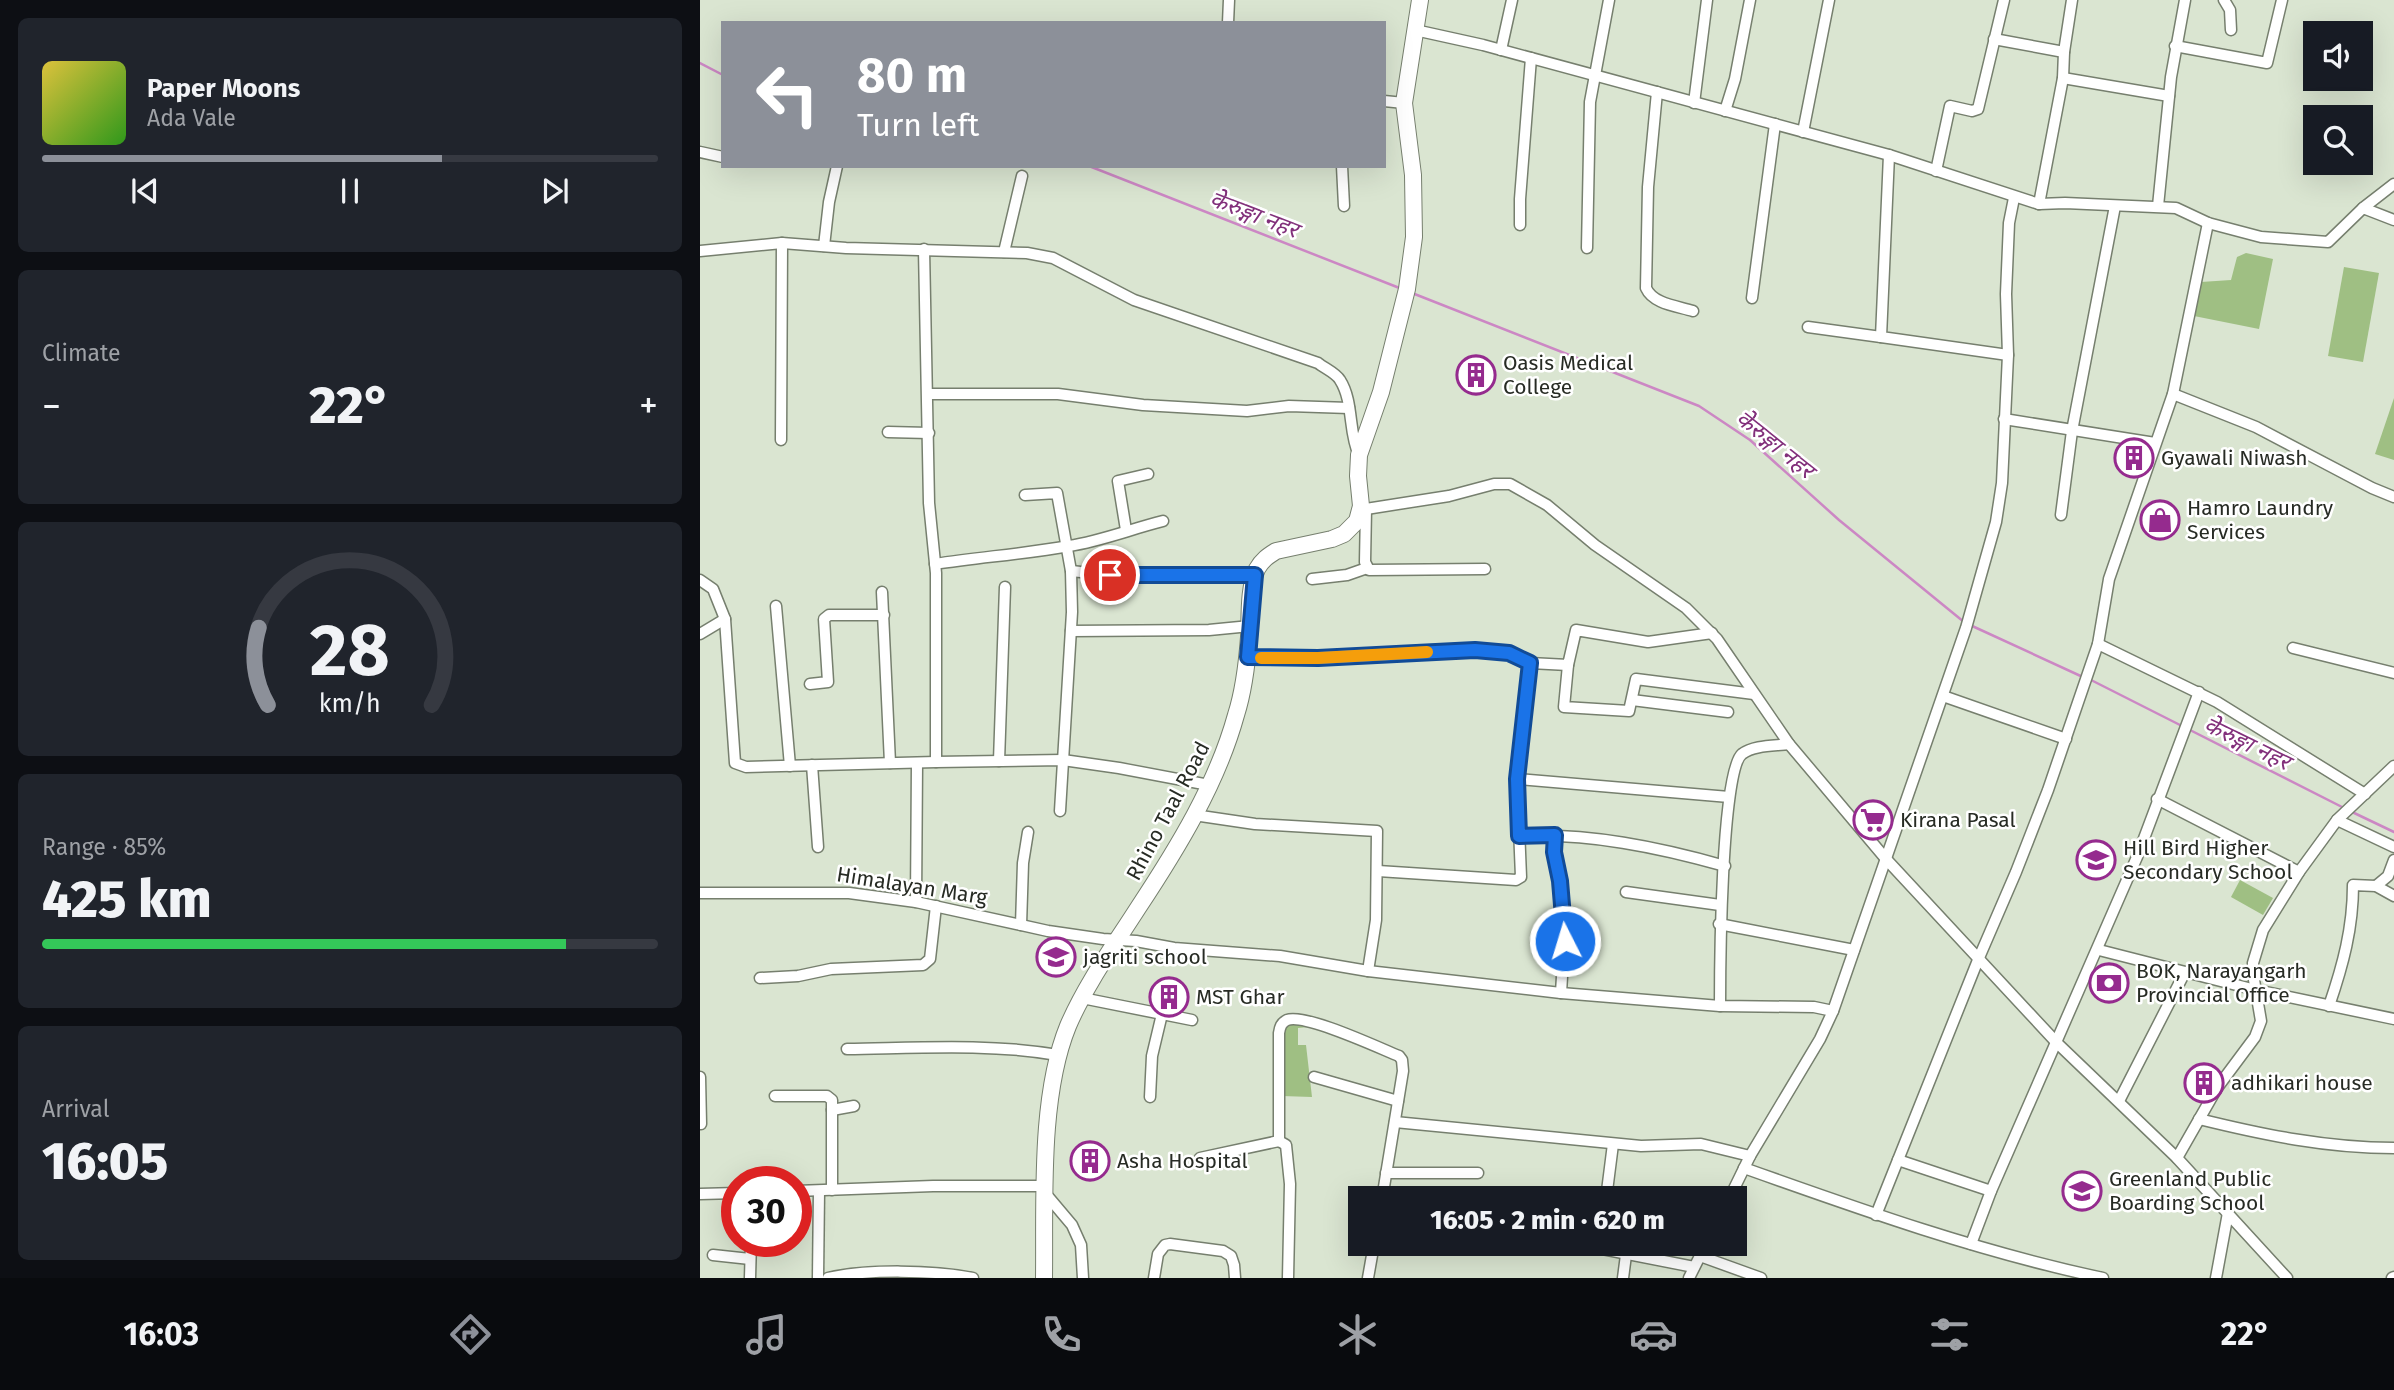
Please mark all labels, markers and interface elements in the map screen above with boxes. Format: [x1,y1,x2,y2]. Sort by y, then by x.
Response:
map controls [2303,21,2373,175]
button: sound [2303,21,2373,91]
text: 80 m [857,46,967,105]
icon: left [742,49,833,140]
text: Paper Moons [147,73,300,104]
text: Ada Vale [147,104,236,132]
button: search [2303,105,2373,175]
text: Turn left [857,106,979,144]
icon: previous [126,172,164,210]
icon: pause [331,172,369,210]
icon: next [536,172,574,210]
water label: केेरुङ्गा नहर [1206,184,1306,245]
text: Climate [42,339,121,367]
place label: Oasis Medical College [1503,350,1633,400]
building icon: Oasis Medical College [1455,354,1497,396]
text: 22° [309,374,391,437]
text: − [42,383,61,429]
text: + [639,383,658,429]
water label: केेरुङ्गा नहर [1730,404,1823,487]
building icon: Gyawali Niwash [2113,437,2155,479]
place label: Gyawali Niwash [2161,445,2308,471]
place label: Hamro Laundry Services [2187,495,2334,545]
shop icon: Hamro Laundry Services [2139,499,2181,541]
pin [1080,545,1140,605]
icon: arrive [1091,556,1129,594]
text: 28 [310,607,390,694]
text: km/h [319,689,381,719]
water label: केेरुङ्गा नहर [2199,710,2299,778]
street label: Rhino Taal Road [1120,737,1216,885]
supermarket icon: Kirana Pasal [1852,799,1894,841]
place label: Kirana Pasal [1900,807,2016,833]
text: Range · 85% [42,833,166,861]
place label: Hill Bird Higher Secondary School [2123,835,2293,885]
school or university icon: Hill Bird Higher Secondary School [2075,839,2117,881]
street label: Himalayan Marg [835,861,989,911]
text: 425 km [42,868,211,931]
position arrow [1528,904,1602,978]
school or university icon: jagriti school [1035,936,1077,978]
place label: jagriti school [1082,944,1207,970]
place label: BOK, Narayangarh Provincial Office [2136,958,2307,1008]
bank icon: BOK, Narayangarh Provincial Office [2088,962,2130,1004]
building icon: MST Ghar [1148,976,1190,1018]
place label: MST Ghar [1196,984,1285,1010]
building icon: adhikari house [2183,1062,2225,1104]
place label: adhikari house [2231,1070,2373,1096]
text: Arrival [42,1095,109,1123]
text: 16:05 [42,1130,168,1193]
building icon: Asha Hospital [1069,1140,1111,1182]
place label: Asha Hospital [1117,1148,1248,1174]
speed limit sign: 30 [721,1166,812,1257]
place label: Greenland Public Boarding School [2109,1166,2271,1216]
school or university icon: Greenland Public Boarding School [2061,1170,2103,1212]
text: 16:05 · 2 min · 620 m [1430,1205,1665,1236]
icon: directions [446,1310,495,1359]
icon: music [742,1310,791,1359]
icon: phone [1037,1310,1086,1359]
icon: climate [1333,1310,1382,1359]
icon: car [1629,1310,1678,1359]
icon: filters [1925,1310,1974,1359]
text: 16:03 [123,1315,199,1353]
text: 22° [2221,1315,2270,1353]

